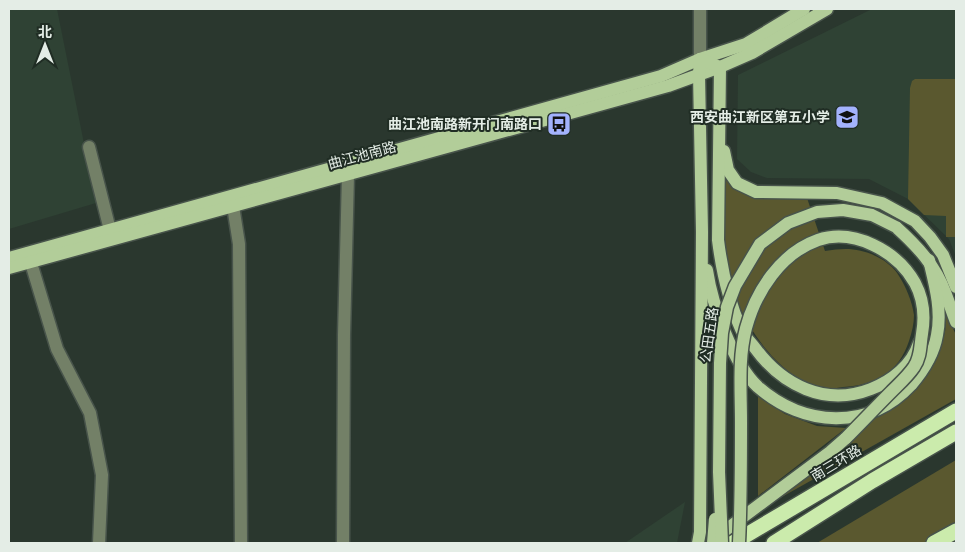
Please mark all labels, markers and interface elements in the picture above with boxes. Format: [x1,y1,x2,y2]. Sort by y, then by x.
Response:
north arrow [20,20,70,70]
text: 北 [38,24,52,40]
school or university icon: 西安曲江新区第五小学 [834,104,860,130]
place label: 西安曲江新区第五小学 [690,109,830,125]
bus stop icon: 曲江池南路新开门南路口 [546,111,572,137]
place label: 曲江池南路新开门南路口 [388,116,542,132]
street label: 曲江池南路 [326,138,398,172]
street label: 公田五路 [697,306,721,364]
street label: 南三环路 [808,442,864,484]

